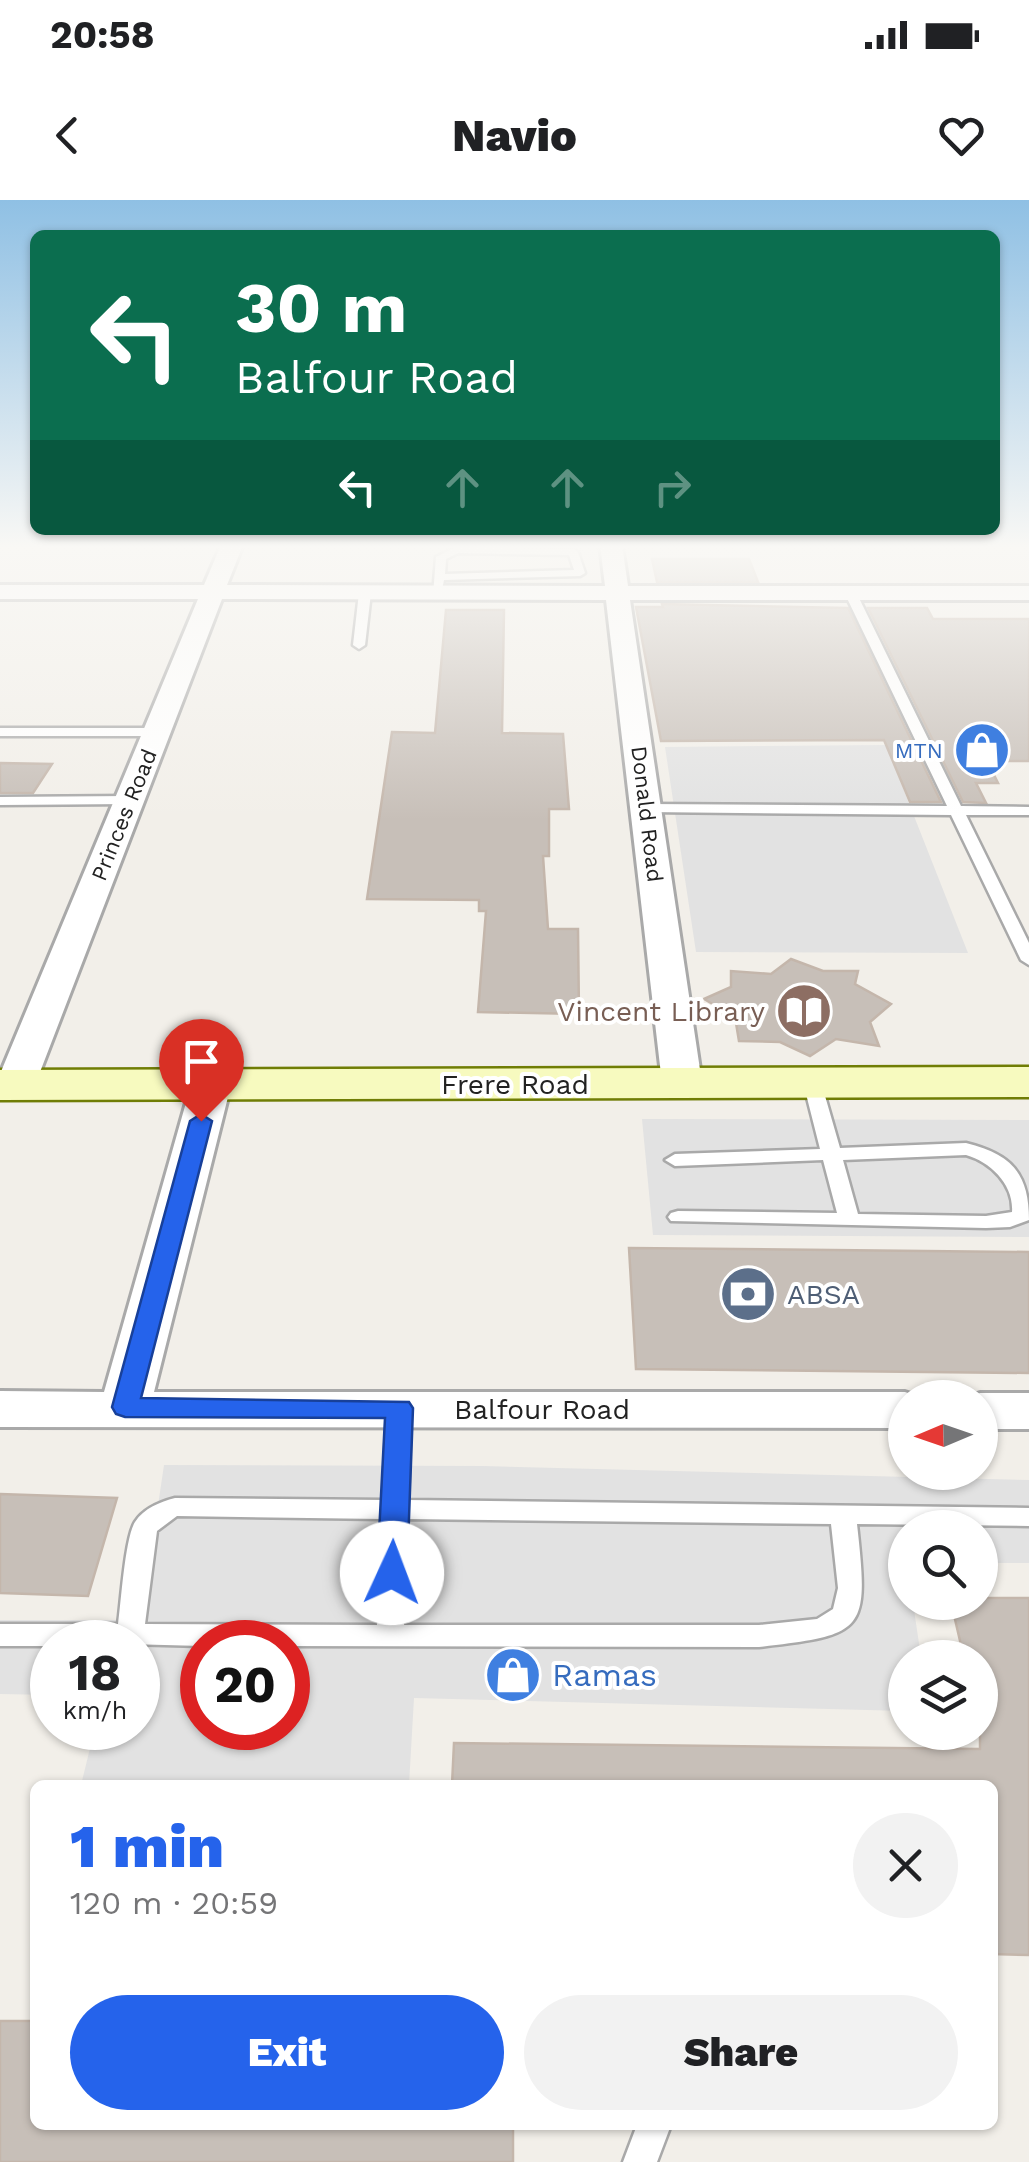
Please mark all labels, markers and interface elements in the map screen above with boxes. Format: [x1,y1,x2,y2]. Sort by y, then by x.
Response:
text: 20:58 [50,13,155,57]
icon: back [40,108,95,163]
icon: heart [934,108,989,163]
text: Navio [452,109,577,162]
text: 30 m [235,267,407,349]
icon: left [70,270,200,400]
text: Balfour Road [235,351,518,404]
icon: left [330,460,385,515]
icon: ahead [435,460,490,515]
icon: ahead [540,460,595,515]
icon: right [645,460,700,515]
shop icon: MTN [952,720,1012,780]
place label: MTN [895,738,943,763]
street label: Donald Road [626,745,668,883]
street label: Princes Road [86,746,162,884]
library icon: Vincent Library [774,981,834,1041]
place label: Vincent Library [557,995,766,1028]
pin [159,1019,244,1122]
icon: arrive [174,1034,229,1089]
street label: Frere Road [441,1068,589,1101]
bank icon: ABSA [718,1264,778,1324]
place label: ABSA [787,1278,860,1311]
north arrow [888,1380,998,1490]
map controls [888,1380,998,1750]
street label: Balfour Road [454,1393,630,1426]
button: search [888,1510,998,1620]
position arrow [340,1521,444,1625]
speed limit sign: 20 [180,1620,310,1750]
button: layers [888,1640,998,1750]
text: 18 [69,1643,121,1702]
shop icon: Ramas [483,1645,543,1705]
place label: Ramas [552,1656,657,1694]
text: km/h [63,1696,127,1725]
text: 1 min [70,1811,224,1882]
button: close [853,1813,958,1918]
text: 120 m · 20:59 [70,1884,278,1922]
button: Exit [70,1995,504,2110]
button: Share [524,1995,958,2110]

